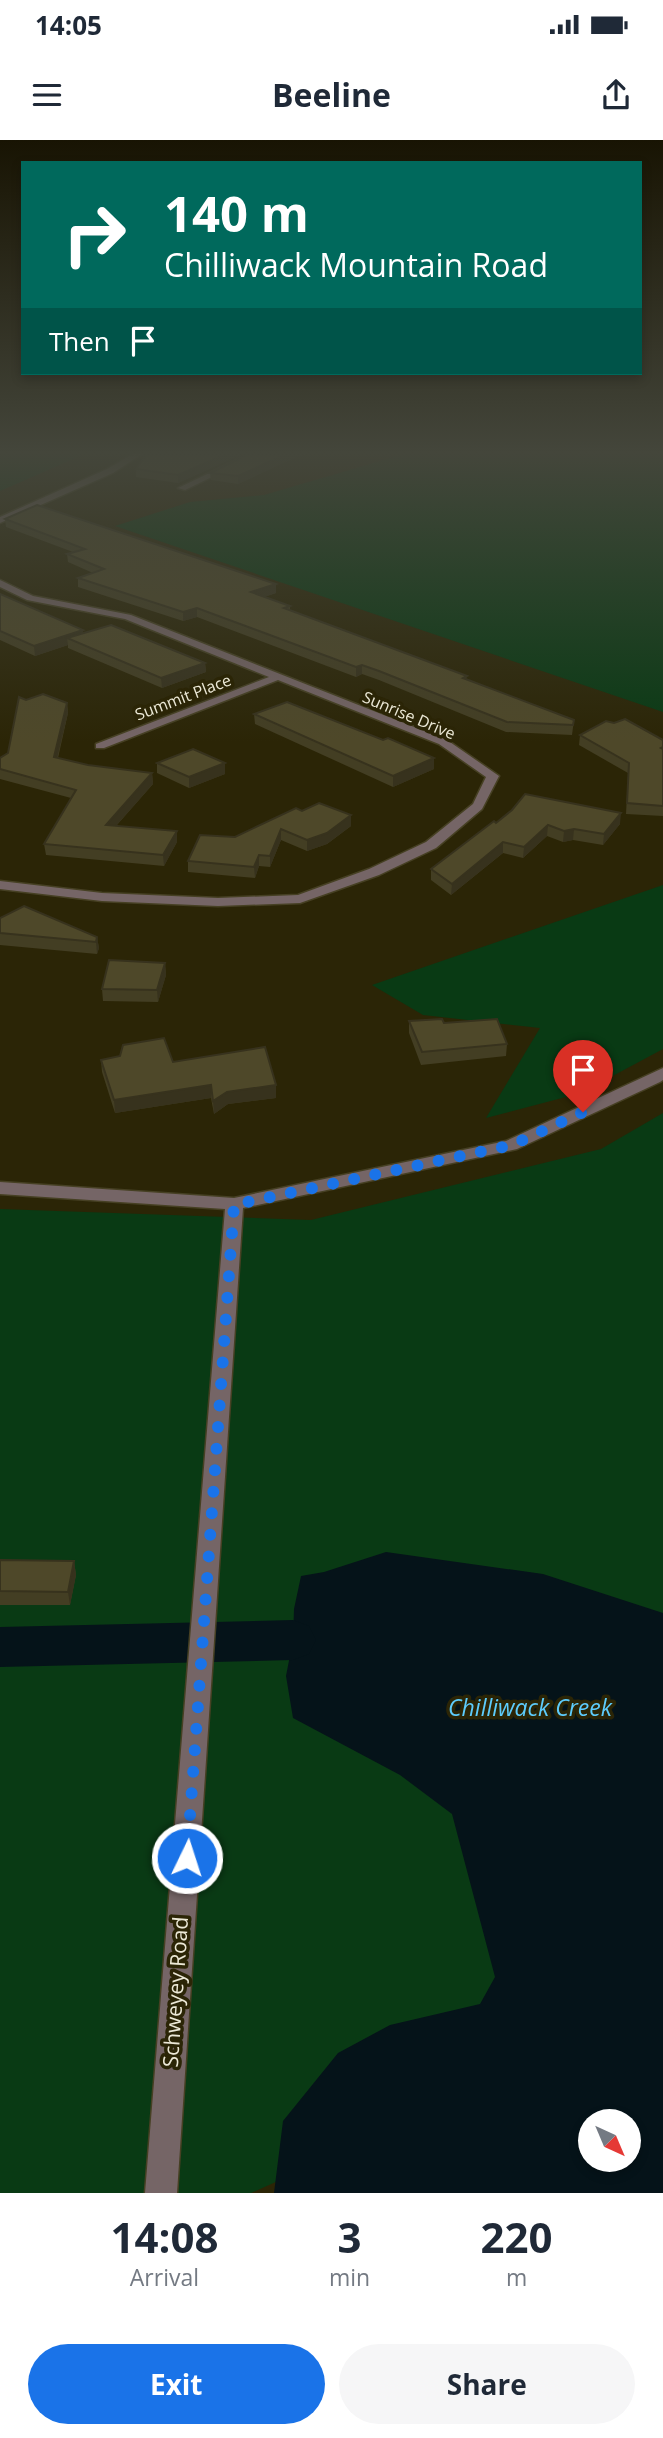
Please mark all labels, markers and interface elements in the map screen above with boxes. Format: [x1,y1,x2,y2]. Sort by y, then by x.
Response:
text: 14:05 [35,7,102,43]
text: Beeline [272,73,391,116]
icon: menu [28,76,66,114]
icon: share [597,76,635,114]
text: 140 m [164,180,309,246]
icon: right [49,189,140,280]
text: Chilliwack Mountain Road [164,243,548,286]
icon: arrive [124,322,162,360]
text: Then [49,323,110,359]
street label: Summit Place [132,669,234,725]
street label: Sunrise Drive [359,686,459,744]
pin [553,1040,613,1112]
icon: arrive [564,1051,602,1089]
water label: Chilliwack Creek [448,1691,613,1723]
position arrow [150,1821,224,1895]
street label: Schweyey Road [156,1916,194,2068]
north arrow [578,2109,640,2172]
map controls [578,2109,641,2172]
text: 14:08 [110,2208,218,2265]
text: 3 [337,2208,362,2265]
text: 220 [481,2208,553,2265]
text: Arrival [130,2261,199,2293]
text: min [329,2261,370,2293]
text: m [506,2261,527,2293]
button: Exit [28,2344,325,2424]
button: Share [339,2344,635,2424]

